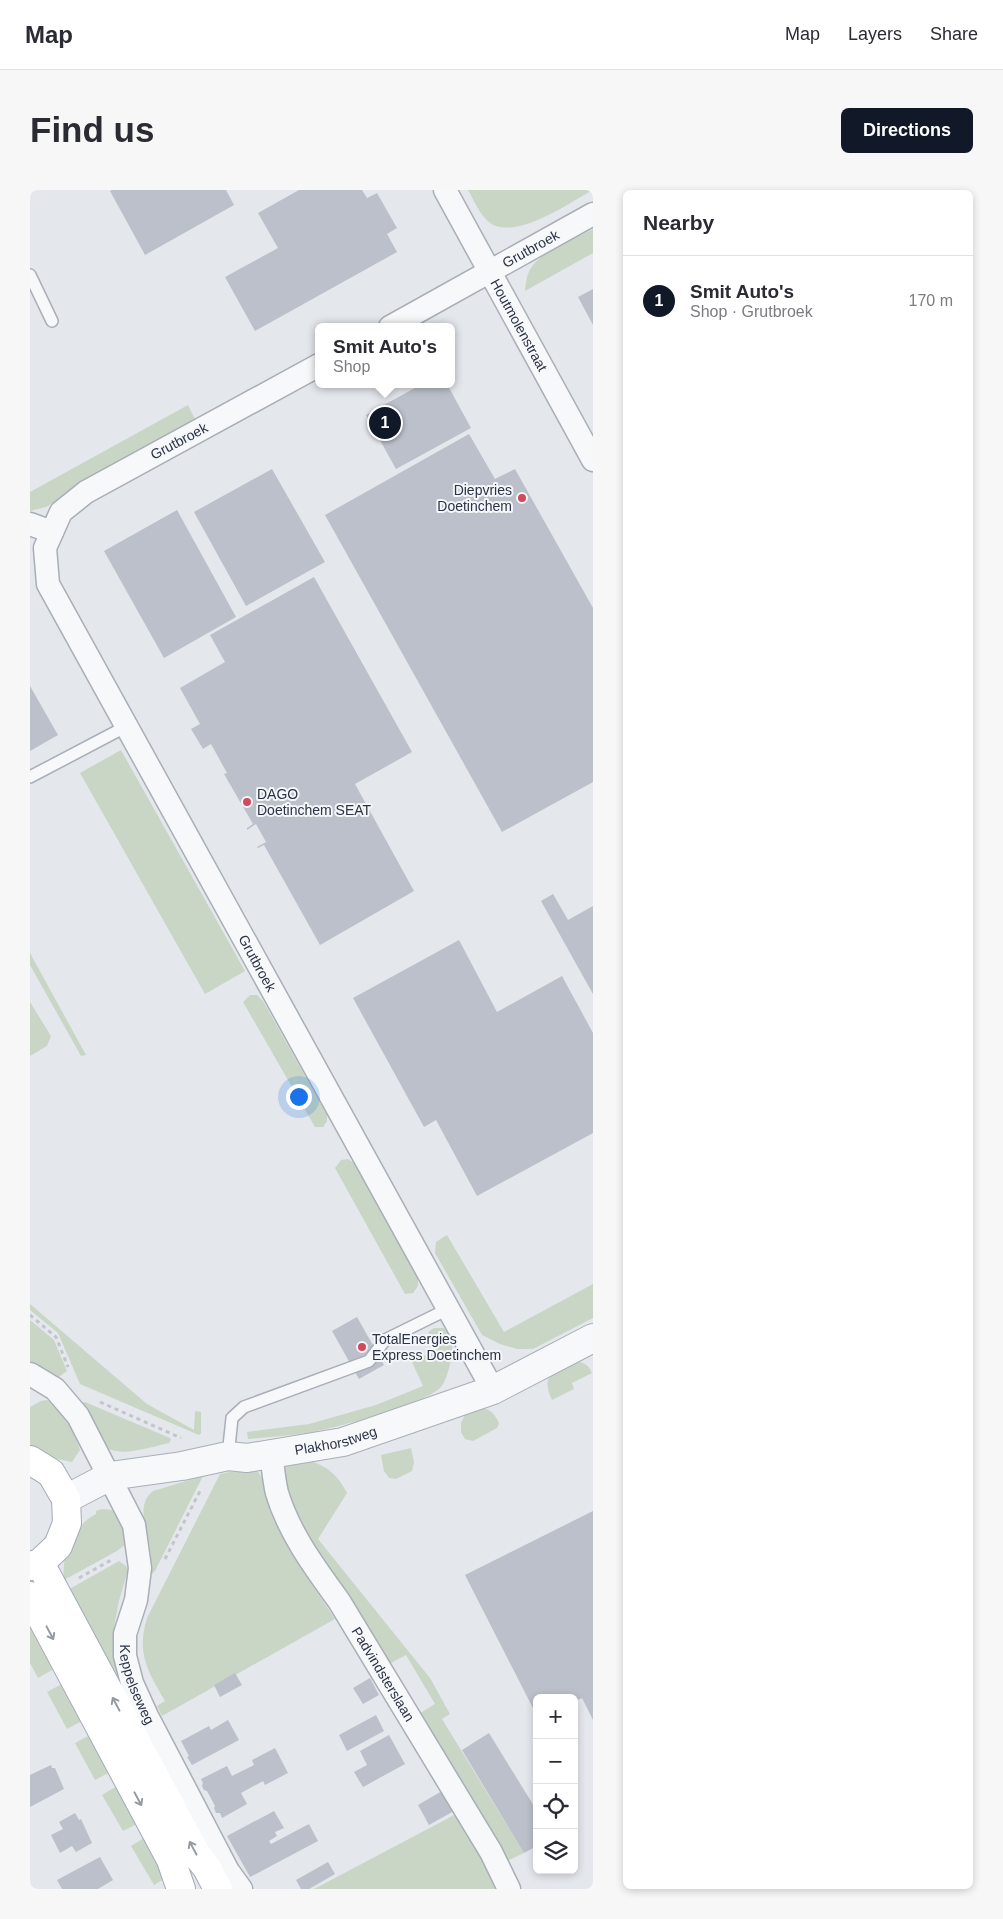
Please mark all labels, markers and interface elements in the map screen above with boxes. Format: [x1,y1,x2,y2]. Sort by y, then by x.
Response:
text: Map [25,21,73,48]
text: Map [785,24,820,44]
text: Layers [848,24,902,44]
text: Share [930,24,978,44]
button: Directions [841,108,973,153]
text: Find us [30,110,154,149]
text: Nearby [643,211,714,234]
street label: Grutbroek [500,226,563,271]
street label: Houtmolenstraat [487,276,551,374]
text: Smit Auto's [690,281,794,302]
text: 1 [655,292,663,309]
text: 170 m [909,292,953,309]
text: Shop · Grutbroek [690,303,813,320]
popup [315,323,455,388]
text: Smit Auto's [333,336,437,357]
text: Shop [333,358,370,375]
pin: 1 [369,404,401,442]
street label: Grutbroek [148,419,211,463]
place label: Diepvries Doetinchem [437,482,512,514]
marker: Diepvries Doetinchem [516,492,528,504]
place label: DAGO Doetinchem SEAT [257,786,372,818]
marker: DAGO Doetinchem SEAT [241,796,253,808]
street label: Grutbroek [235,932,280,995]
your location [286,1084,312,1110]
place label: TotalEnergies Express Doetinchem [372,1331,501,1363]
marker: TotalEnergies Express Doetinchem [356,1341,368,1353]
street label: Plakhorstweg [293,1423,379,1458]
street label: Padvindsterslaan [349,1624,418,1724]
one-way arrow [46,1625,55,1640]
street label: Keppelseweg [117,1644,158,1727]
map controls [533,1694,578,1874]
button: + [533,1694,578,1739]
one-way arrow [111,1697,121,1712]
button: − [533,1739,578,1784]
button: locate [533,1784,578,1829]
one-way arrow [133,1791,143,1806]
button: layers [533,1829,578,1874]
one-way arrow [188,1840,198,1855]

